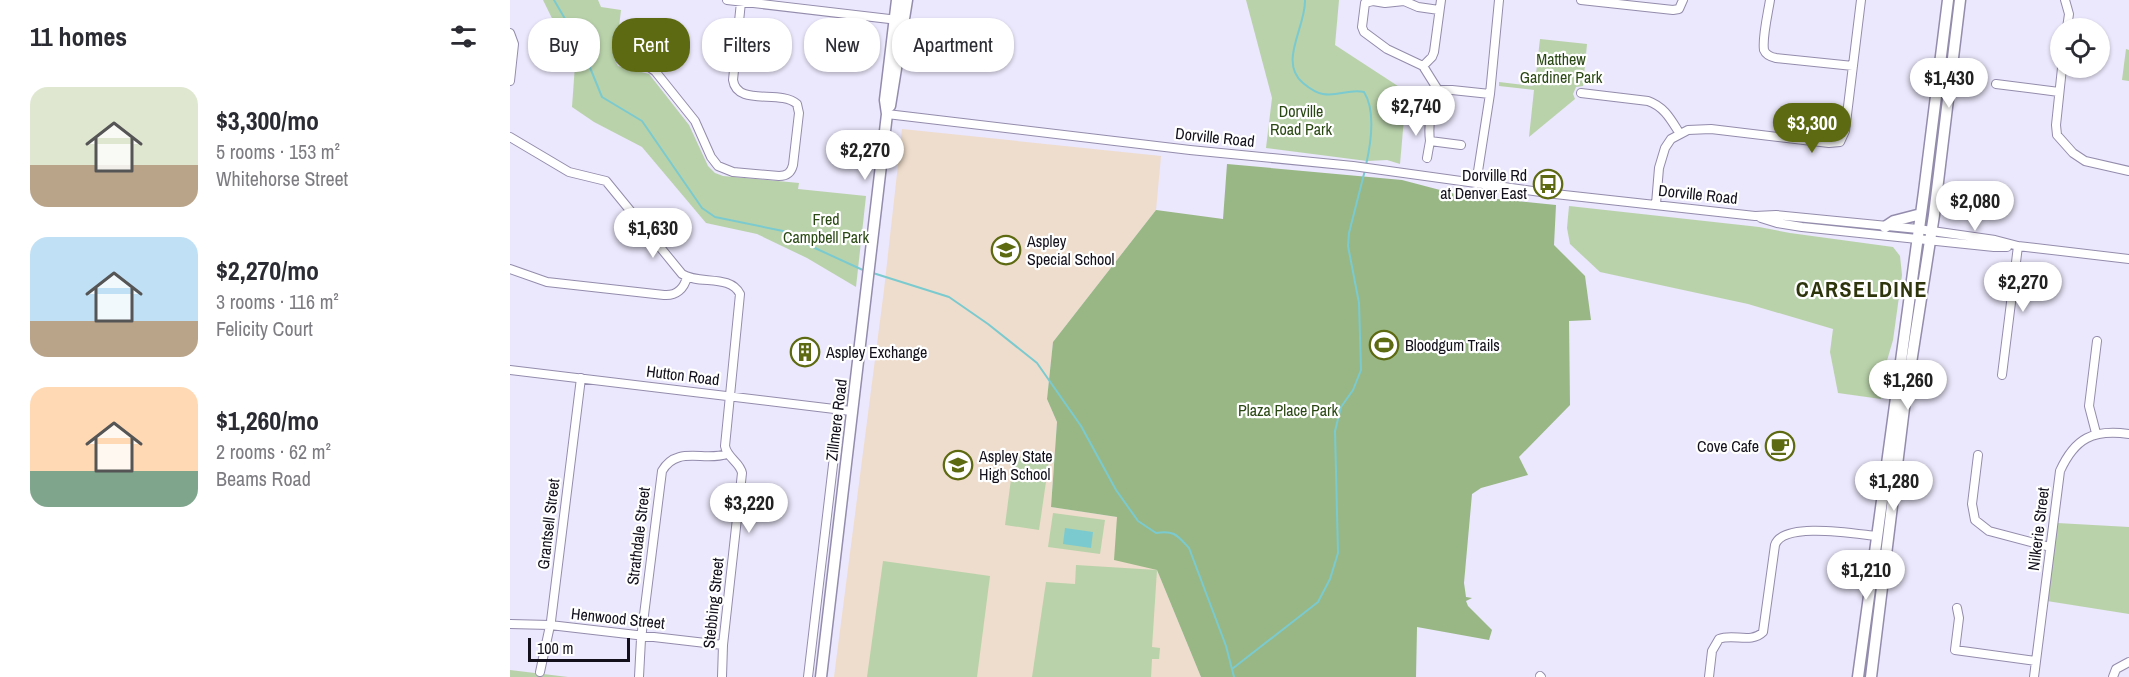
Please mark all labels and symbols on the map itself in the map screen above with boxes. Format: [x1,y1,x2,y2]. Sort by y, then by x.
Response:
park label: Matthew Gardiner Park [1520,48,1603,88]
pin: $1,430 [1900,58,1998,109]
pin: $2,740 [1367,86,1465,137]
park label: Dorville Road Park [1270,100,1332,140]
pin: $3,300 [1763,103,1861,154]
street label: Dorville Road [1174,122,1256,152]
pin: $2,270 [816,130,914,181]
place label: Dorville Rd at Denver East [1440,164,1527,204]
bus stop icon: Dorville Rd at Denver East [1532,168,1564,200]
street label: Dorville Road [1657,179,1739,209]
pin: $2,080 [1926,181,2024,232]
pin: $1,630 [604,208,702,259]
park label: Fred Campbell Park [783,208,869,248]
place label: Aspley Special School [1026,230,1115,270]
school or university icon: Aspley Special School [990,234,1022,266]
pin: $2,270 [1974,262,2072,313]
district label: CARSELDINE [1796,274,1928,304]
sports icon: Bloodgum Trails [1368,329,1400,361]
place label: Bloodgum Trails [1405,334,1500,356]
building icon: Aspley Exchange [789,336,821,368]
place label: Aspley Exchange [825,341,927,363]
street label: Hutton Road [645,360,721,390]
pin: $1,260 [1859,360,1957,411]
street label: Zillmere Road [820,378,852,462]
park label: Plaza Place Park [1238,399,1338,421]
cafe icon: Cove Cafe [1764,430,1796,462]
place label: Cove Cafe [1697,435,1759,457]
place label: Aspley State High School [978,445,1053,485]
school or university icon: Aspley State High School [942,449,974,481]
pin: $1,280 [1845,461,1943,512]
street label: Grantsell Street [532,477,565,571]
pin: $3,220 [700,483,798,534]
street label: Strathdale Street [621,485,655,586]
street label: Nilkerie Street [2022,486,2054,572]
pin: $1,210 [1817,550,1915,601]
street label: Stebbing Street [697,556,729,649]
street label: Henwood Street [570,602,666,634]
scale bar [528,635,630,662]

